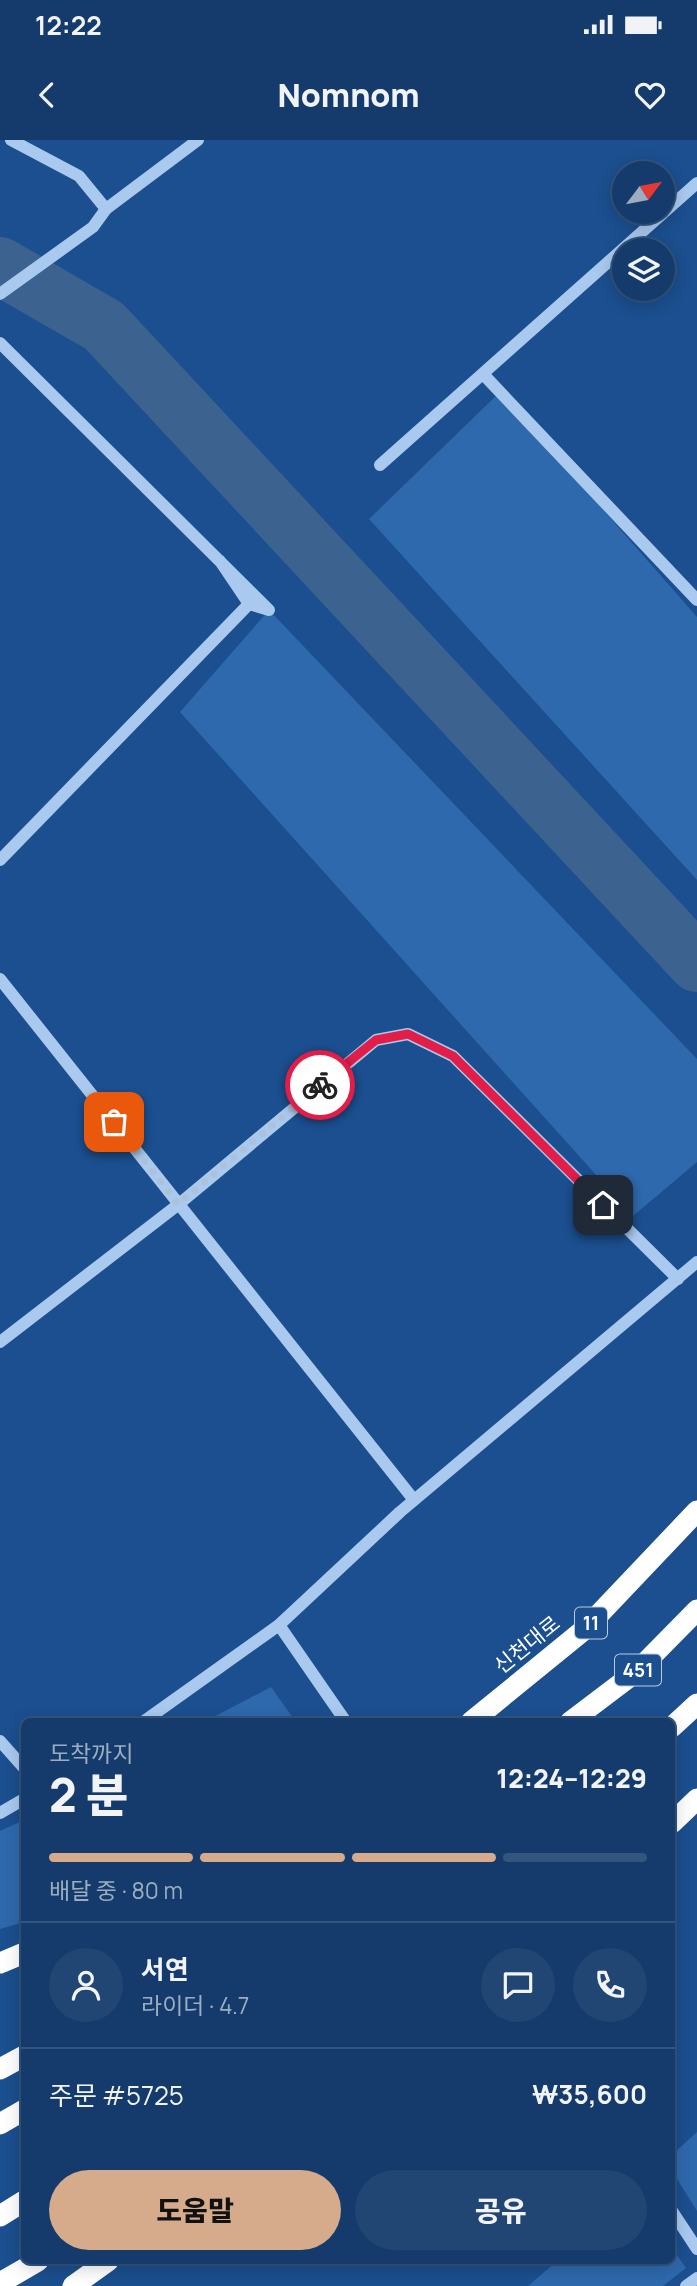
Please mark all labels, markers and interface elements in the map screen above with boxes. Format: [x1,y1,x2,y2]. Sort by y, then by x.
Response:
text: 12:22 [35,7,102,43]
text: Nomnom [277,73,420,117]
icon: back [28,76,66,114]
icon: heart [631,76,669,114]
north arrow [612,161,676,224]
map controls [612,161,675,301]
button: layers [612,238,675,301]
courier [285,1050,355,1120]
icon: bike [301,1066,339,1104]
pin [84,1092,144,1152]
icon: bag [95,1103,133,1141]
pin [573,1175,633,1235]
icon: home [584,1186,622,1224]
road number: 11 [575,1608,607,1638]
street label: 신천대로 [488,1609,565,1679]
road number: 451 [615,1654,661,1686]
text: 도착까지 [49,1737,134,1769]
text: 12:24–12:29 [496,1760,647,1796]
text: 2 분 [49,1763,128,1826]
text: 배달 중 · 80 m [49,1874,183,1906]
button: person [49,1948,123,2022]
button: chat [481,1948,555,2022]
button: phone [573,1948,647,2022]
text: 서연 [141,1951,189,1987]
text: 라이더 · 4.7 [141,1989,249,2021]
text: ₩35,600 [532,2076,647,2112]
text: 주문 #5725 [49,2077,184,2113]
button: 도움말 [49,2170,341,2250]
button: 공유 [355,2170,647,2250]

